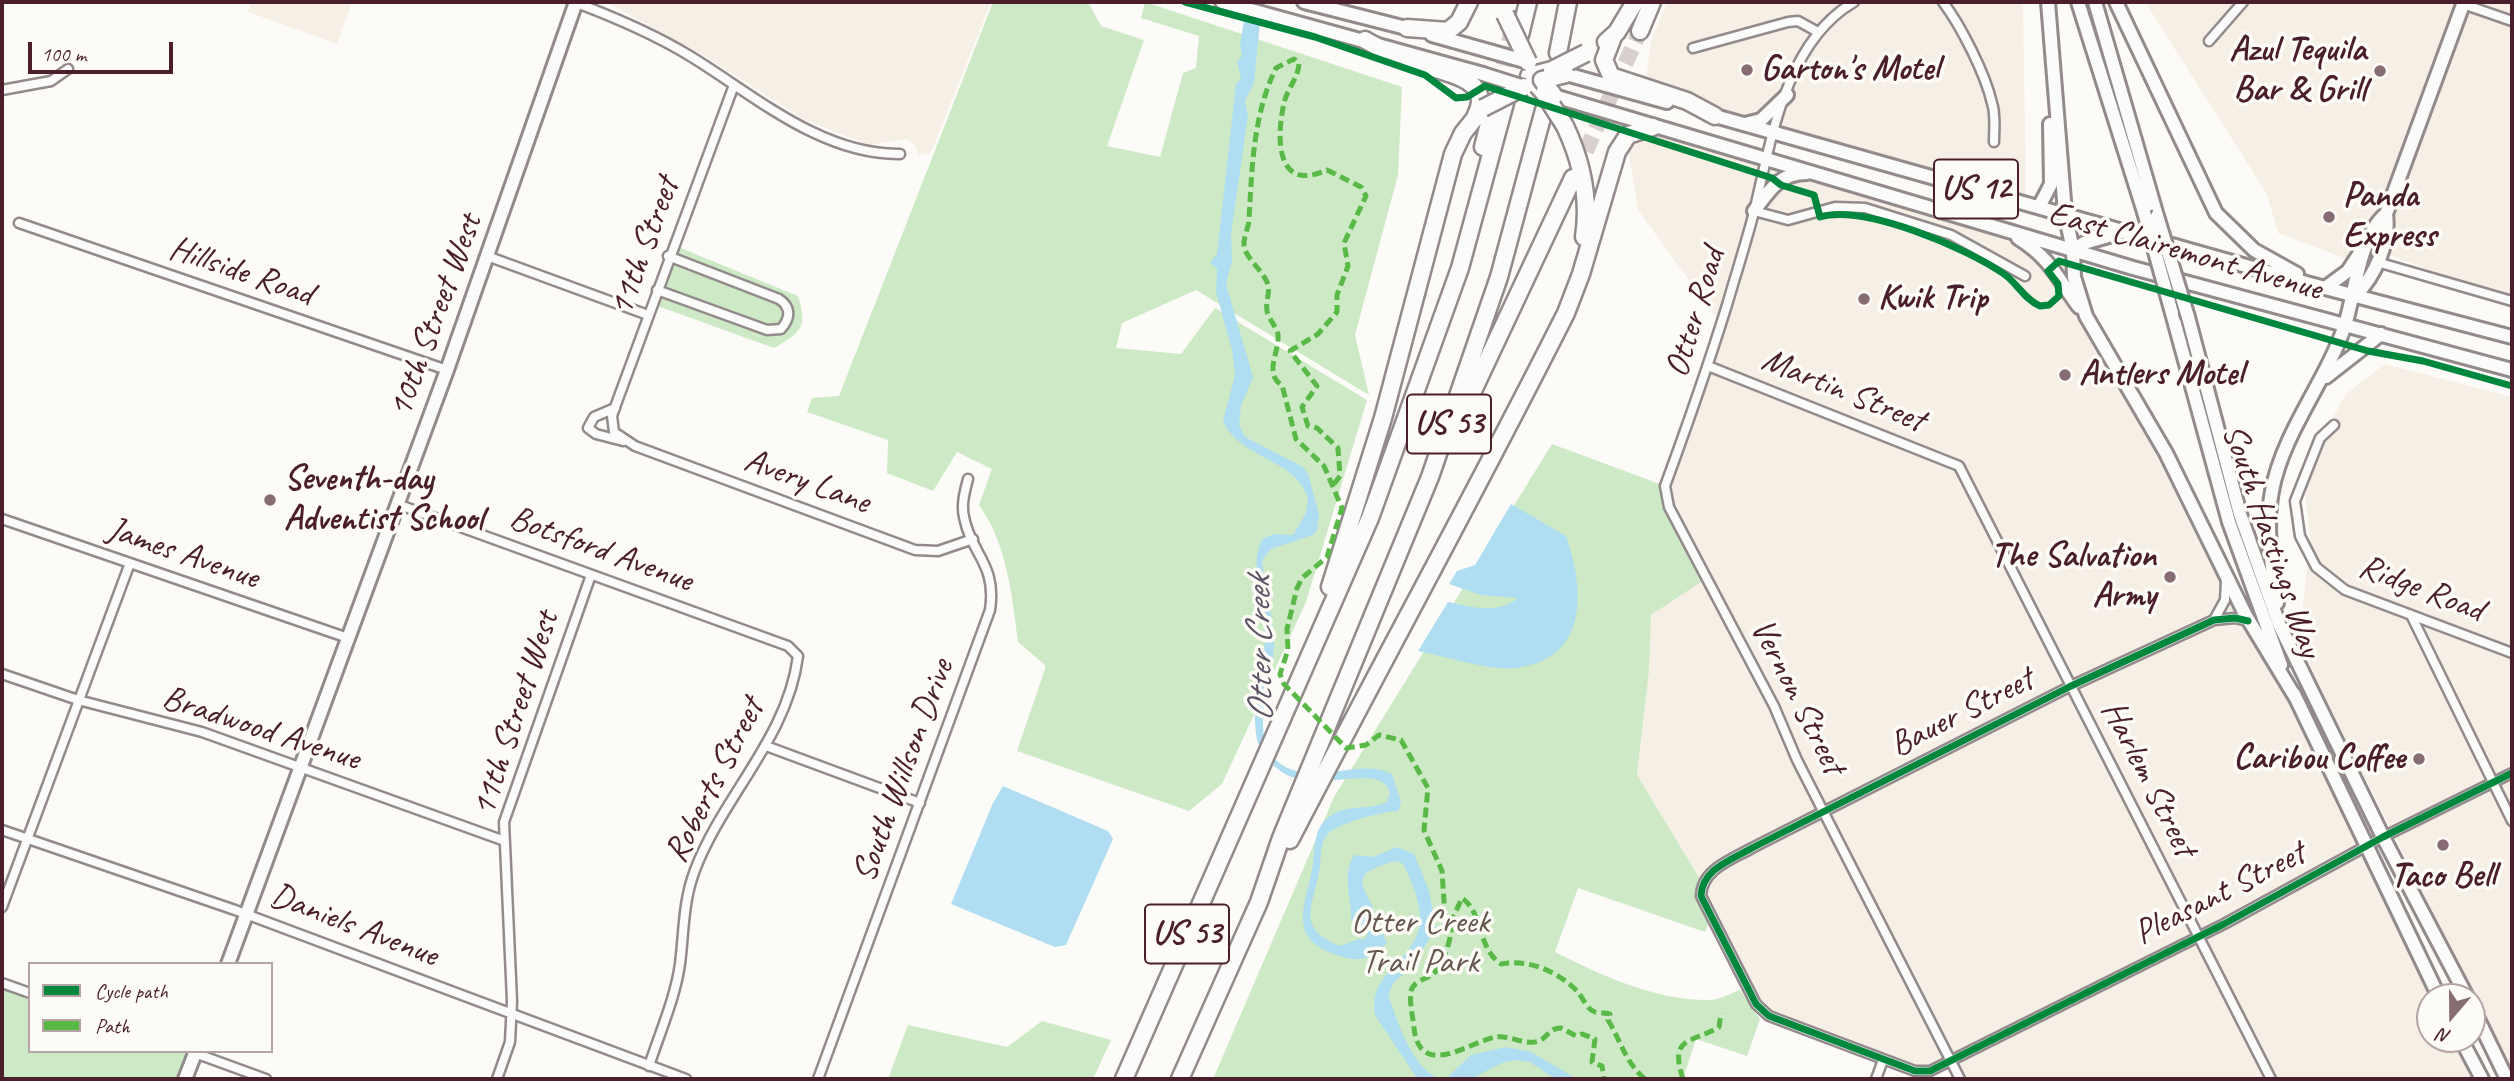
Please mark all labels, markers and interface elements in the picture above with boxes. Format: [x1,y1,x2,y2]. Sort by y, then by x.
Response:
scale bar [32,28,177,72]
place label: Azul Tequila Bar & Grill [2229,30,2366,112]
text: 100 m [41,41,86,67]
place label: Garton's Motel [1761,49,1939,91]
marker: Garton's Motel [1739,62,1755,78]
marker: Azul Tequila Bar & Grill [2372,63,2388,79]
road number: US 12 [1934,160,2018,218]
street label: 11th Street [601,172,689,322]
place label: Panda Express [2343,176,2436,258]
street label: East Clairemont Avenue [2043,193,2327,311]
street label: 10th Street West [380,209,492,423]
marker: Panda Express [2321,209,2337,225]
street label: Hillside Road [164,228,318,316]
street label: Otter Road [1657,244,1735,382]
place label: Kwik Trip [1878,278,1987,320]
marker: Kwik Trip [1856,291,1872,307]
street label: Martin Street [1756,339,1930,443]
place label: Antlers Motel [2079,354,2243,396]
marker: Antlers Motel [2057,367,2073,383]
road number: US 53 [1407,394,1491,453]
street label: South Hastings Way [2212,419,2330,663]
street label: Avery Lane [738,440,876,524]
place label: Seventh-day Adventist School [284,459,483,541]
marker: Seventh-day Adventist School [262,492,278,508]
street label: Botsford Avenue [504,497,698,603]
street label: James Avenue [102,509,264,599]
place label: The Salvation Army [1991,536,2156,618]
street label: Ridge Road [2353,546,2489,632]
marker: The Salvation Army [2162,569,2178,585]
water label: Otter Creek [1238,576,1284,722]
street label: 11th Street West [463,606,569,822]
street label: Vernon Street [1740,612,1854,782]
street label: South Willson Drive [844,654,964,888]
street label: Bauer Street [1883,659,2041,767]
street label: Bradwood Avenue [157,677,365,781]
street label: Roberts Street [656,692,774,870]
street label: Harlem Street [2091,694,2205,864]
place label: Caribou Coffee [2233,738,2405,780]
marker: Caribou Coffee [2411,751,2427,767]
street label: Pleasant Street [2127,833,2313,955]
marker: Taco Bell [2435,837,2451,853]
place label: Taco Bell [2390,856,2496,898]
street label: Daniels Avenue [264,875,444,977]
park label: Otter Creek Trail Park [1351,902,1489,984]
road number: US 53 [1145,904,1229,964]
legend [28,962,273,1053]
text: Cycle path [95,978,168,1004]
north arrow [2416,983,2486,1053]
text: Path [95,1013,130,1039]
text: N [2435,1023,2454,1049]

